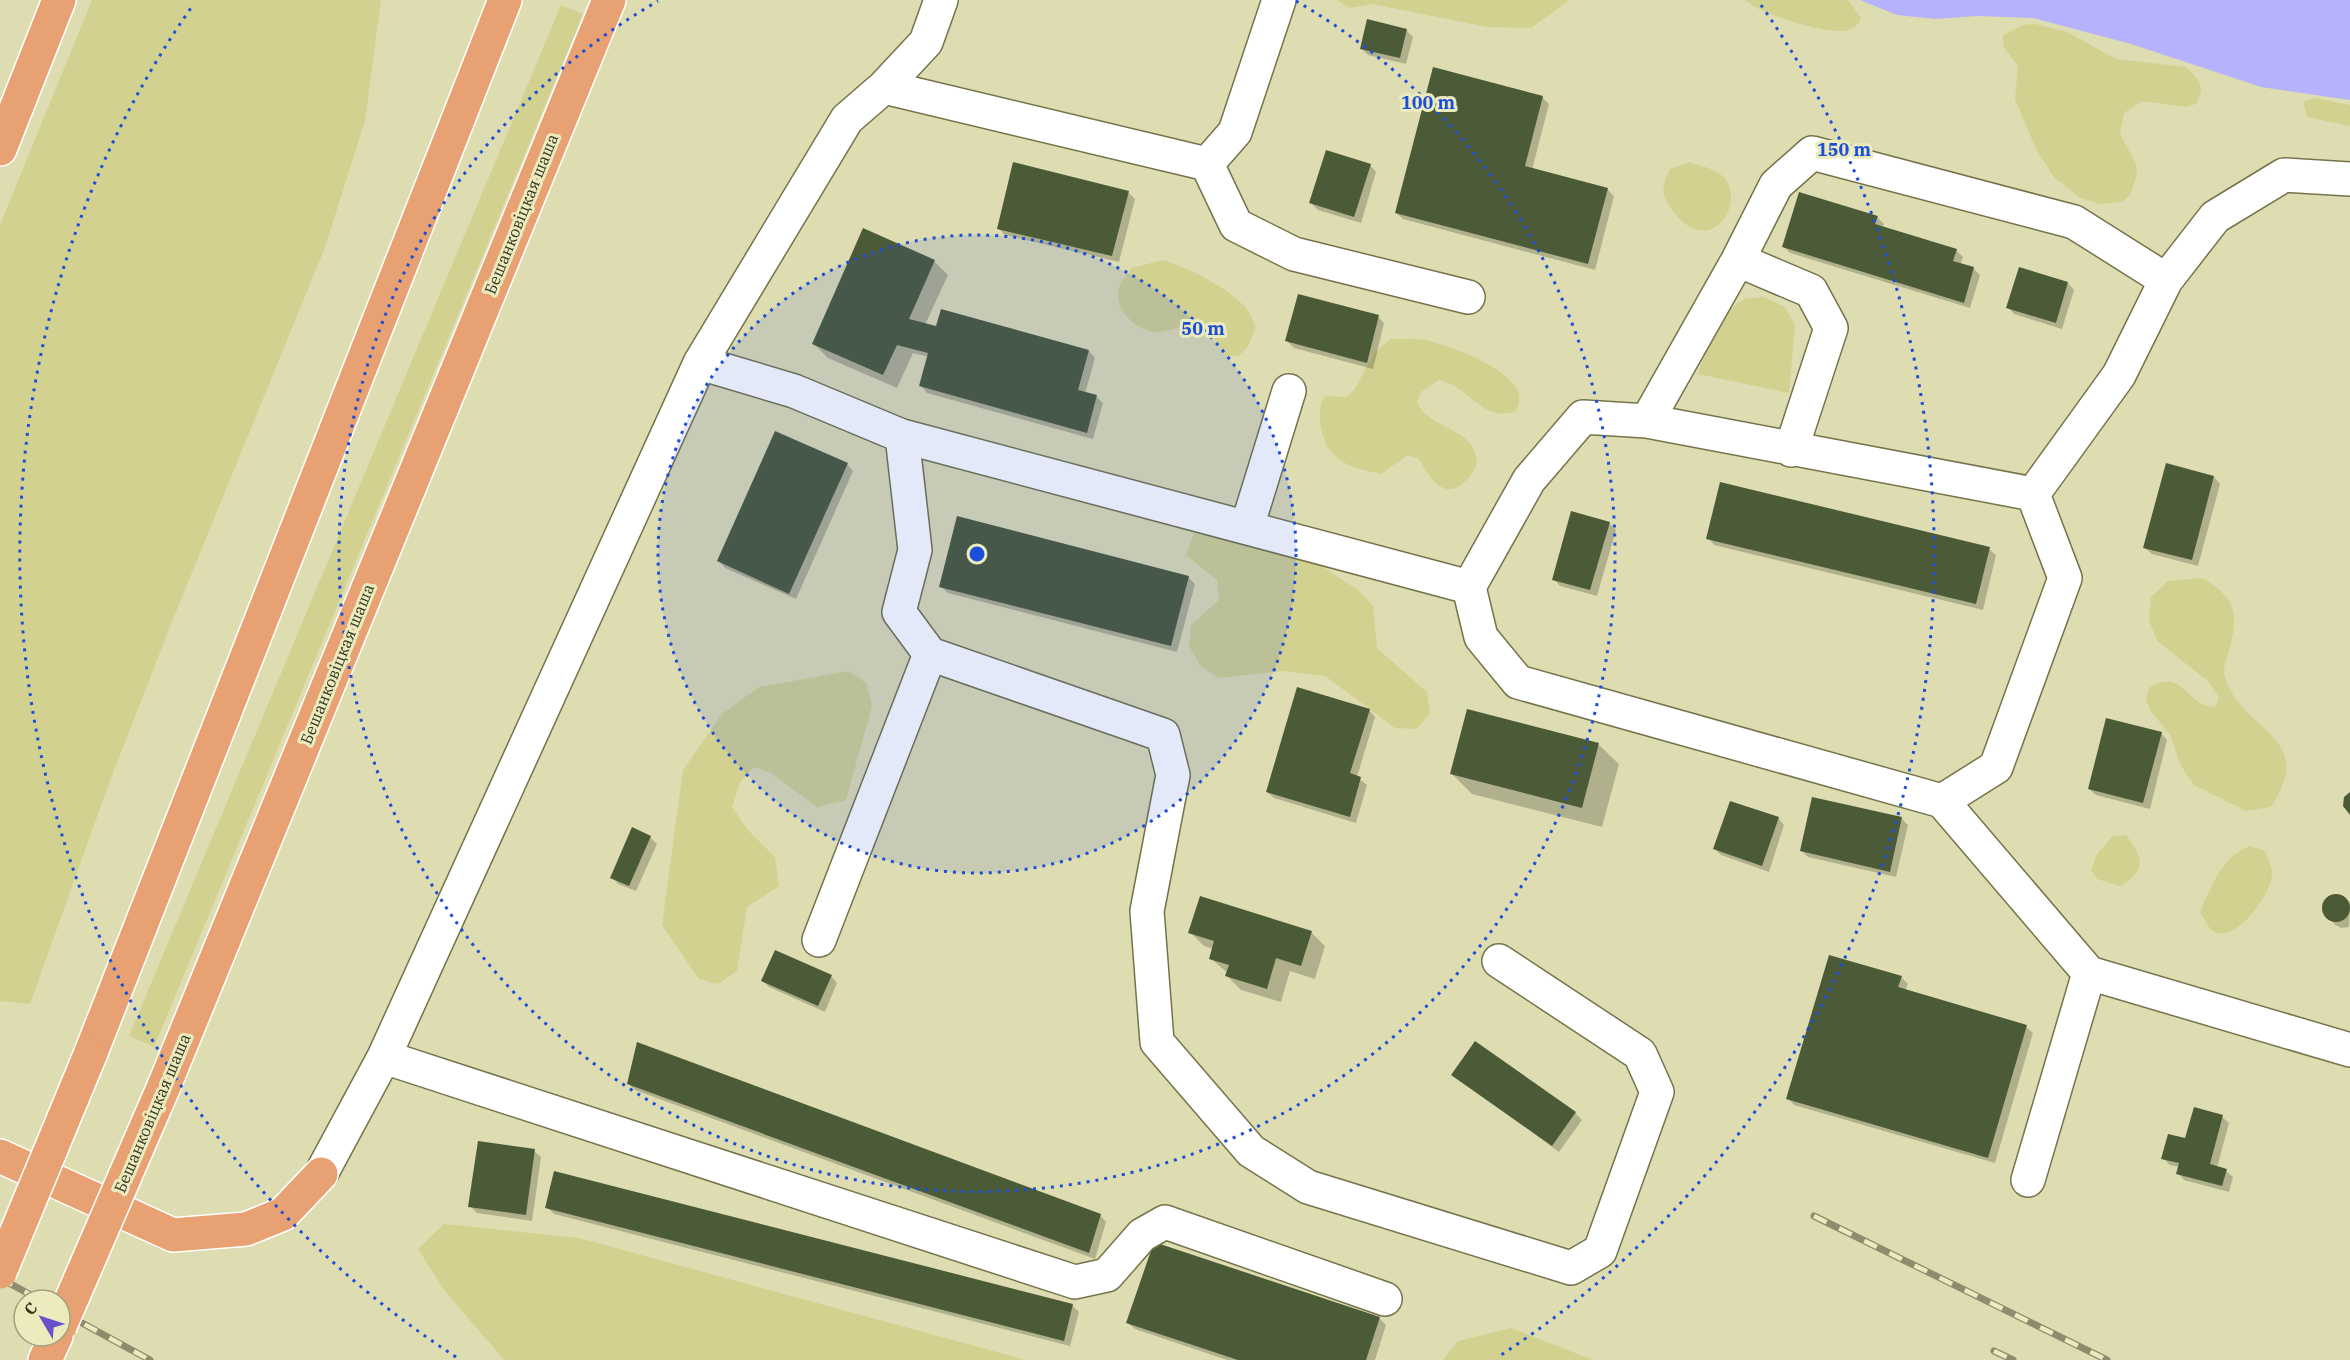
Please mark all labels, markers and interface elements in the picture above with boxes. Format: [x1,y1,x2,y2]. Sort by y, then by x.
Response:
text: 100 m [1401,91,1456,114]
street label: Бешанковіцкая шаша [480,131,562,297]
text: 150 m [1817,138,1872,161]
text: 50 m [1181,317,1225,340]
centre of rings [967,544,987,564]
street label: Бешанковіцкая шаша [296,581,378,747]
street label: Бешанковіцкая шаша [109,1030,195,1196]
north arrow [12,1288,72,1348]
text: С [19,1298,41,1319]

